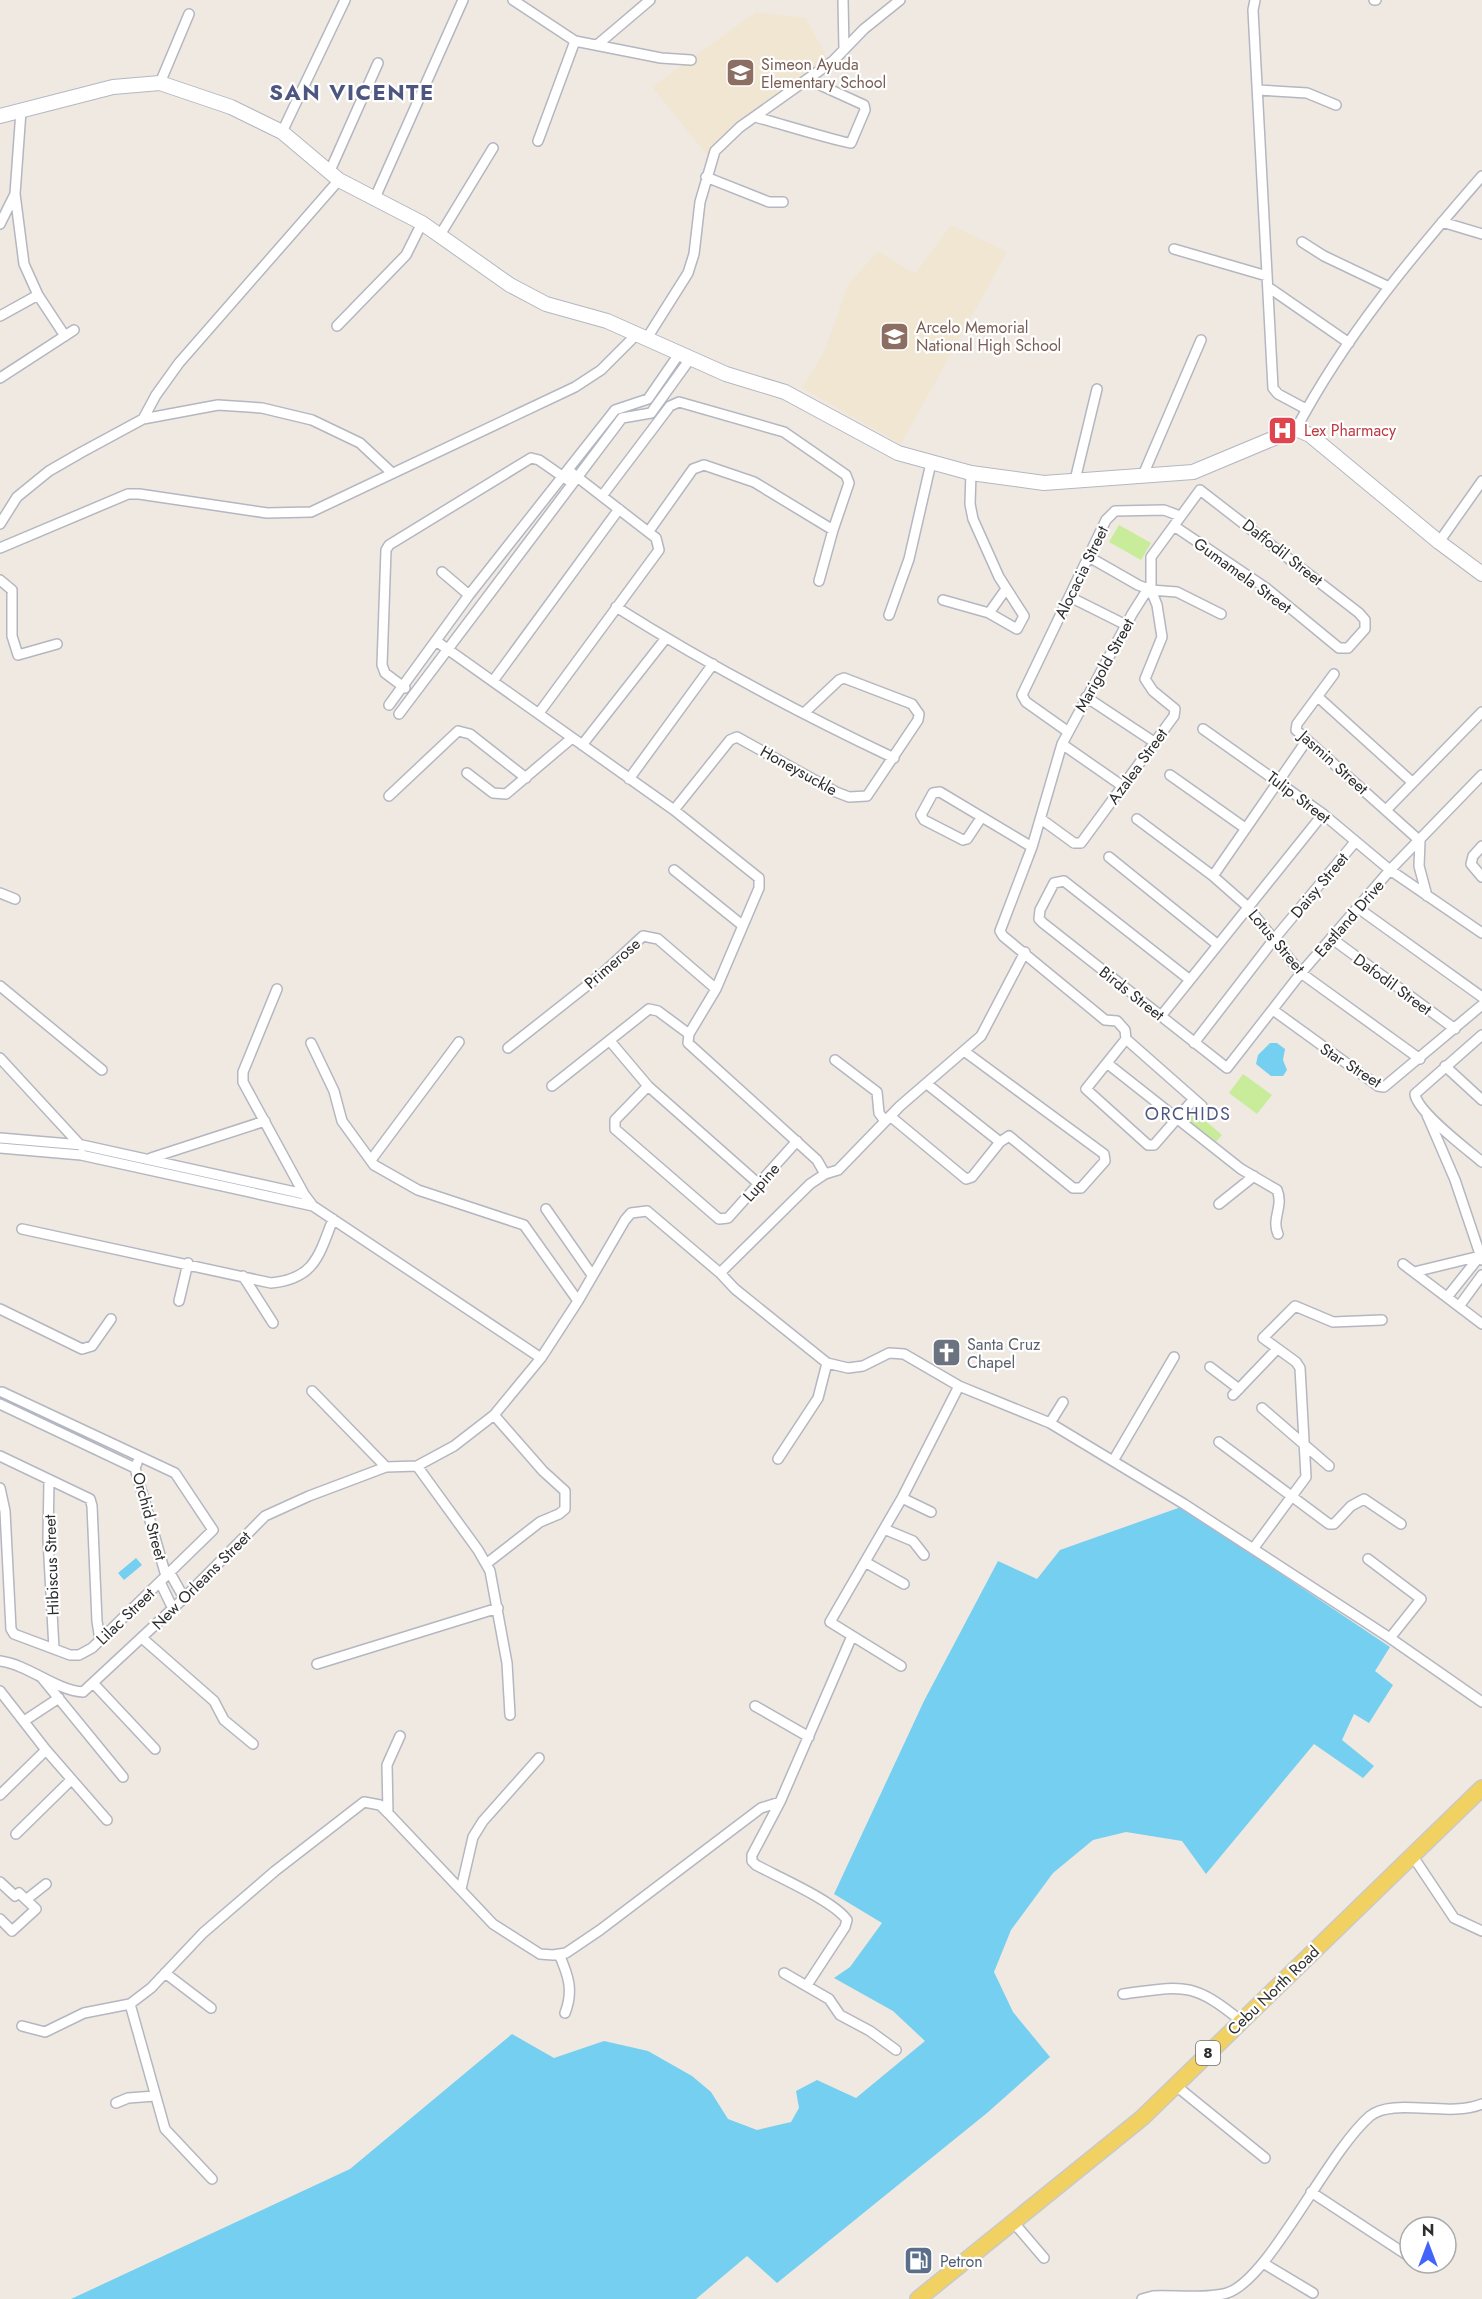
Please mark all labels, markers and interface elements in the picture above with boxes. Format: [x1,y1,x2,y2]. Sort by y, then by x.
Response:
place label: Simeon Ayuda Elementary School [761,53,886,94]
school or university icon: Simeon Ayuda Elementary School [724,57,756,89]
district label: SAN VICENTE [269,76,435,108]
place label: Arcelo Memorial National High School [916,316,1061,357]
school or university icon: Arcelo Memorial National High School [879,320,911,352]
hospital icon: Lex Pharmacy [1267,414,1299,446]
place label: Lex Pharmacy [1304,419,1397,442]
street label: Daffodil Street [1238,514,1328,591]
street label: Alocacia Street [1049,522,1114,623]
street label: Gumamela Street [1189,532,1297,619]
street label: Marigold Street [1069,614,1140,716]
street label: Azalea Street [1102,723,1173,809]
street label: Jasmin Street [1293,724,1373,800]
street label: Honeysuckle [756,740,842,801]
street label: Tulip Street [1262,766,1335,829]
street label: Daisy Street [1285,848,1354,923]
street label: Eastland Drive [1309,875,1390,962]
street label: Lotus Street [1243,904,1310,979]
street label: Primerose [579,933,645,994]
street label: Dafodil Street [1349,948,1437,1021]
street label: Birds Street [1094,961,1169,1026]
street label: Star Street [1315,1037,1386,1093]
district label: ORCHIDS [1145,1101,1231,1127]
street label: Lupine [738,1158,785,1207]
place label: Santa Cruz Chapel [967,1333,1041,1374]
church icon: Santa Cruz Chapel [930,1337,962,1369]
street label: Orchid Street [127,1470,172,1563]
street label: Hibiscus Street [38,1514,65,1616]
street label: New Orleans Street [147,1526,256,1635]
street label: Lilac Street [91,1583,160,1650]
street label: Cebu North Road [1222,1941,1324,2040]
road number: 8 [1196,2041,1220,2065]
north arrow [1398,2215,1458,2275]
text: N [1422,2219,1434,2242]
fuel station icon: Petron [903,2245,935,2277]
place label: Petron [940,2250,983,2273]

